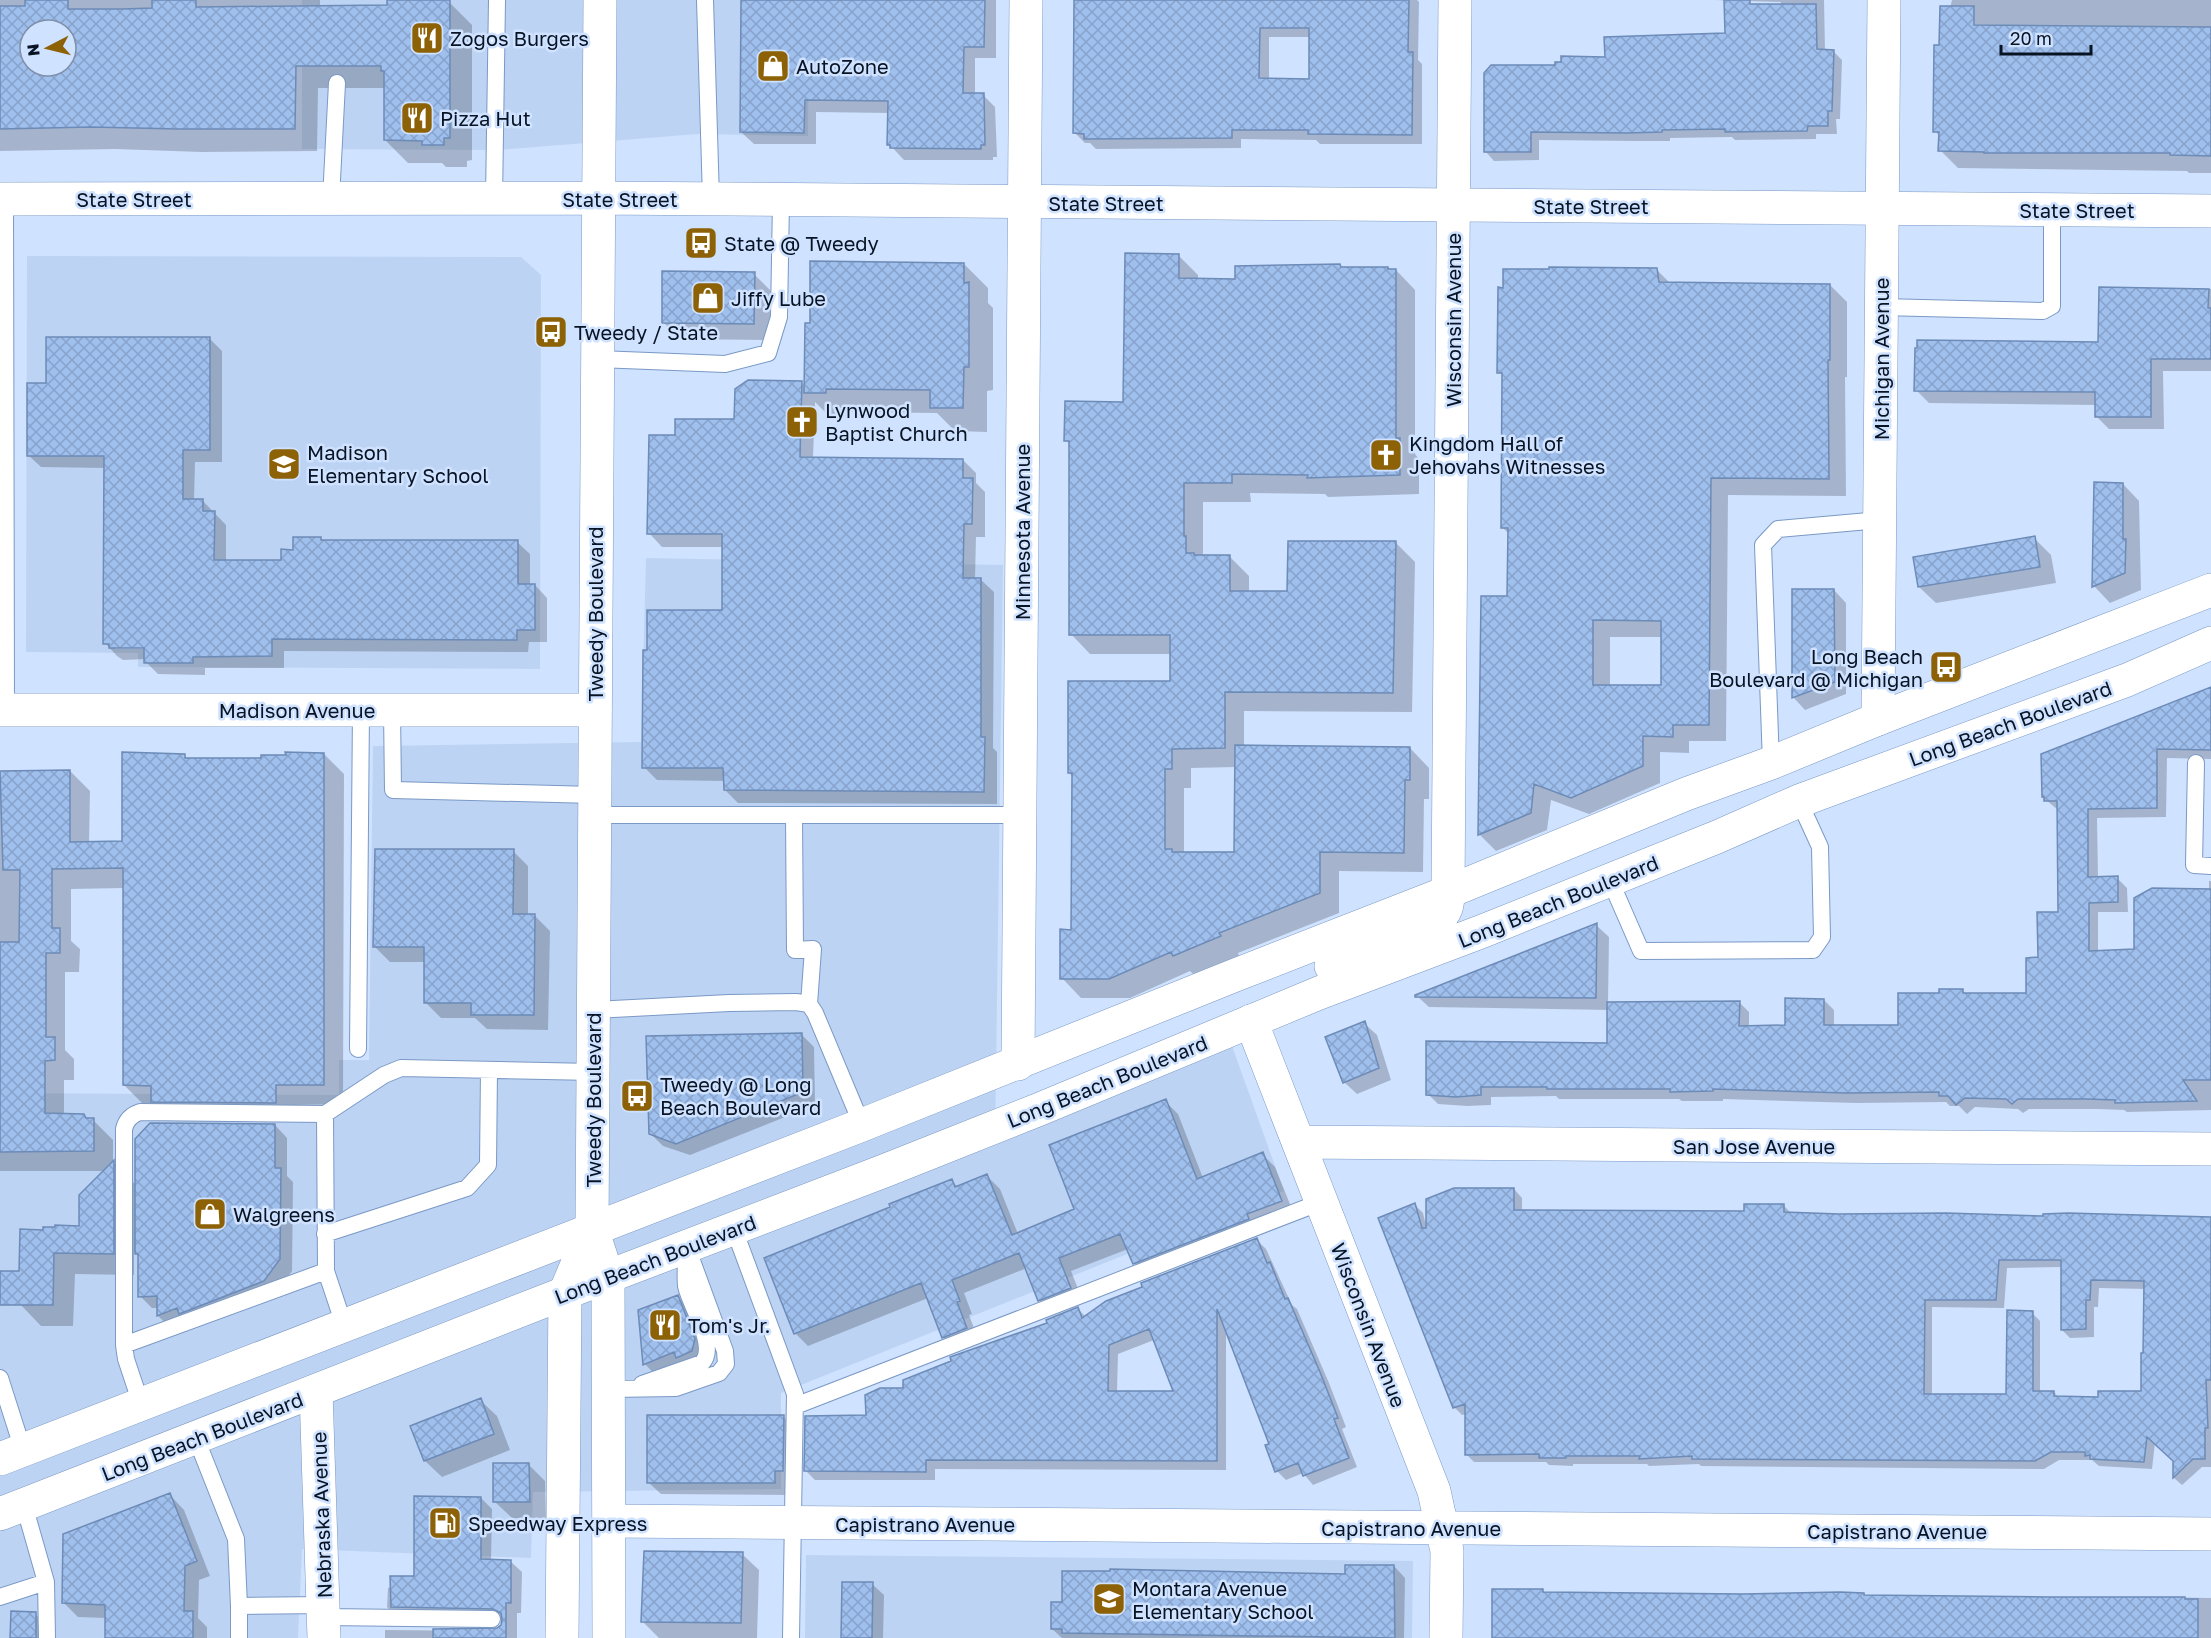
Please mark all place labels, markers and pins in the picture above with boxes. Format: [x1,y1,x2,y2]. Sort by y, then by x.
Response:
restaurant icon: Zogos Burgers [409,20,445,56]
place label: Zogos Burgers [450,26,589,50]
shop icon: AutoZone [755,48,791,84]
place label: AutoZone [796,54,889,78]
restaurant icon: Pizza Hut [399,100,435,136]
place label: Pizza Hut [440,106,531,130]
bus stop icon: State @ Tweedy [683,225,719,261]
place label: State @ Tweedy [724,231,879,255]
shop icon: Jiffy Lube [690,280,726,316]
place label: Jiffy Lube [731,286,826,310]
bus stop icon: Tweedy / State [533,314,569,350]
place label: Tweedy / State [574,320,718,344]
place label: Lynwood Baptist Church [825,398,968,445]
church icon: Lynwood Baptist Church [784,404,820,440]
place label: Kingdom Hall of Jehovahs Witnesses [1409,431,1605,478]
church icon: Kingdom Hall of Jehovahs Witnesses [1368,437,1404,473]
place label: Madison Elementary School [307,440,489,487]
school or university icon: Madison Elementary School [266,446,302,482]
place label: Long Beach Boulevard @ Michigan [1709,644,1923,691]
bus stop icon: Long Beach Boulevard @ Michigan [1928,649,1964,685]
place label: Tweedy @ Long Beach Boulevard [660,1072,821,1119]
bus stop icon: Tweedy @ Long Beach Boulevard [619,1078,655,1114]
shop icon: Walgreens [192,1196,228,1232]
place label: Walgreens [233,1202,335,1226]
restaurant icon: Tom's Jr. [647,1307,683,1343]
place label: Tom's Jr. [688,1313,771,1337]
fuel station icon: Speedway Express [427,1505,463,1541]
place label: Speedway Express [468,1511,647,1535]
place label: Montara Avenue Elementary School [1132,1576,1314,1623]
school or university icon: Montara Avenue Elementary School [1091,1581,1127,1617]

